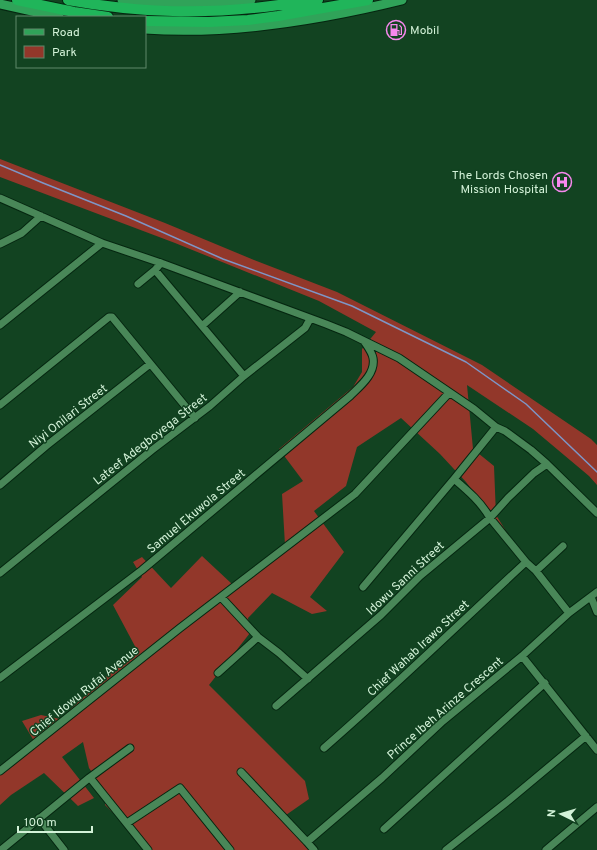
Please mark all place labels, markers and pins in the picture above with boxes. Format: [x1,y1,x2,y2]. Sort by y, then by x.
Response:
fuel station icon: Mobil [385,19,407,41]
place label: Mobil [410,23,439,39]
place label: The Lords Chosen Mission Hospital [452,168,548,198]
hospital icon: The Lords Chosen Mission Hospital [551,171,573,193]

